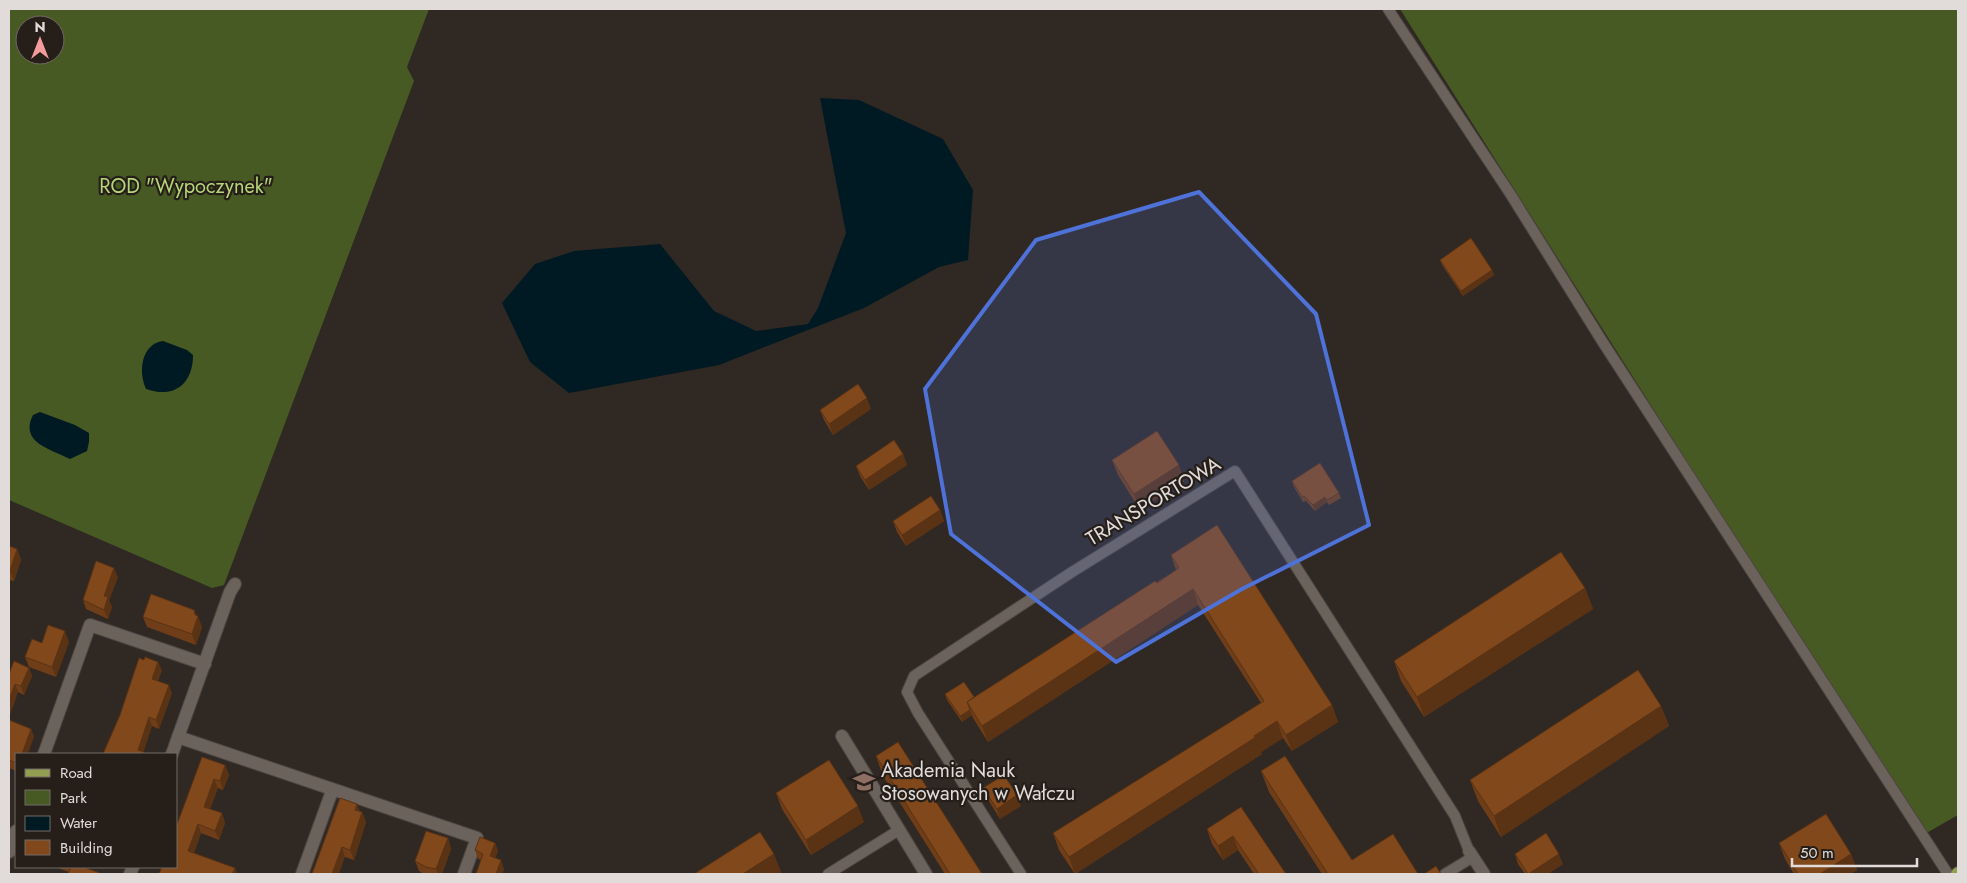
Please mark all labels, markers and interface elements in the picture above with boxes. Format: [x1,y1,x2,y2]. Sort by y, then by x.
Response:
north arrow [15,15,65,65]
text: N [34,17,46,37]
park label: ROD "Wypoczynek" [99,172,273,201]
street label: TRANSPORTOWA [1080,449,1227,553]
legend [15,753,178,868]
place label: Akademia Nauk Stosowanych w Wałczu [881,756,1075,808]
text: Road [60,762,92,784]
school or university icon: Akademia Nauk Stosowanych w Wałczu [851,769,877,795]
text: Park [60,787,87,809]
text: Water [60,812,98,834]
scale bar [1792,836,1917,868]
text: Building [60,837,112,859]
text: 50 m [1800,842,1834,864]

